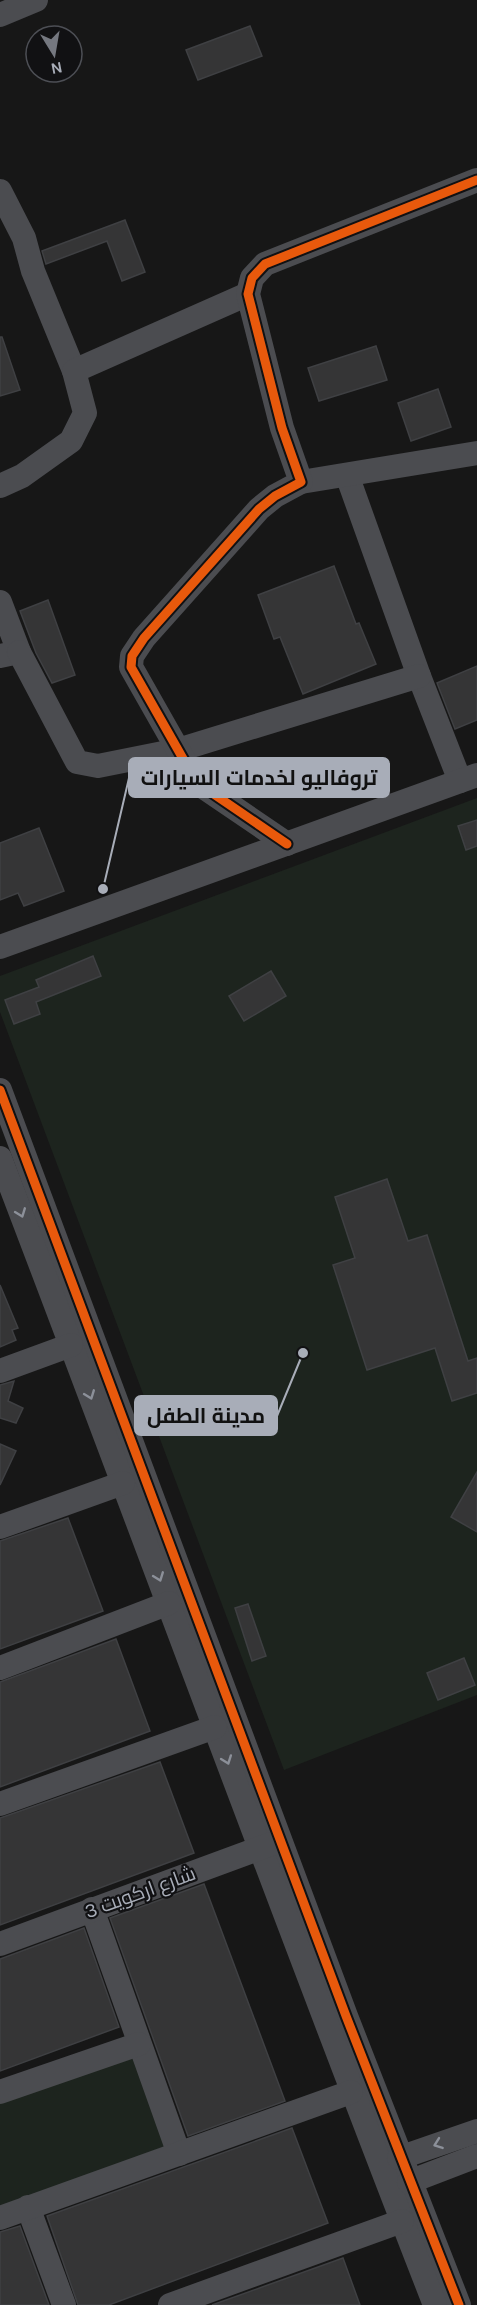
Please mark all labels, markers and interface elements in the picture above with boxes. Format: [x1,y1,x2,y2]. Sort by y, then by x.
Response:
north arrow [24,24,84,84]
text: N [49,58,64,79]
callout: تروفاليو لخدمات السيارات [129,758,389,797]
text: تروفاليو لخدمات السيارات [141,766,379,791]
one-way arrow [14,1206,26,1217]
one-way arrow [83,1389,95,1400]
callout: مدينة الطفل [135,1396,277,1435]
text: مدينة الطفل [147,1404,265,1428]
one-way arrow [152,1571,164,1582]
one-way arrow [219,1754,232,1765]
street label: شارع اركويت 3 [82,1862,199,1925]
one-way arrow [433,2137,444,2150]

